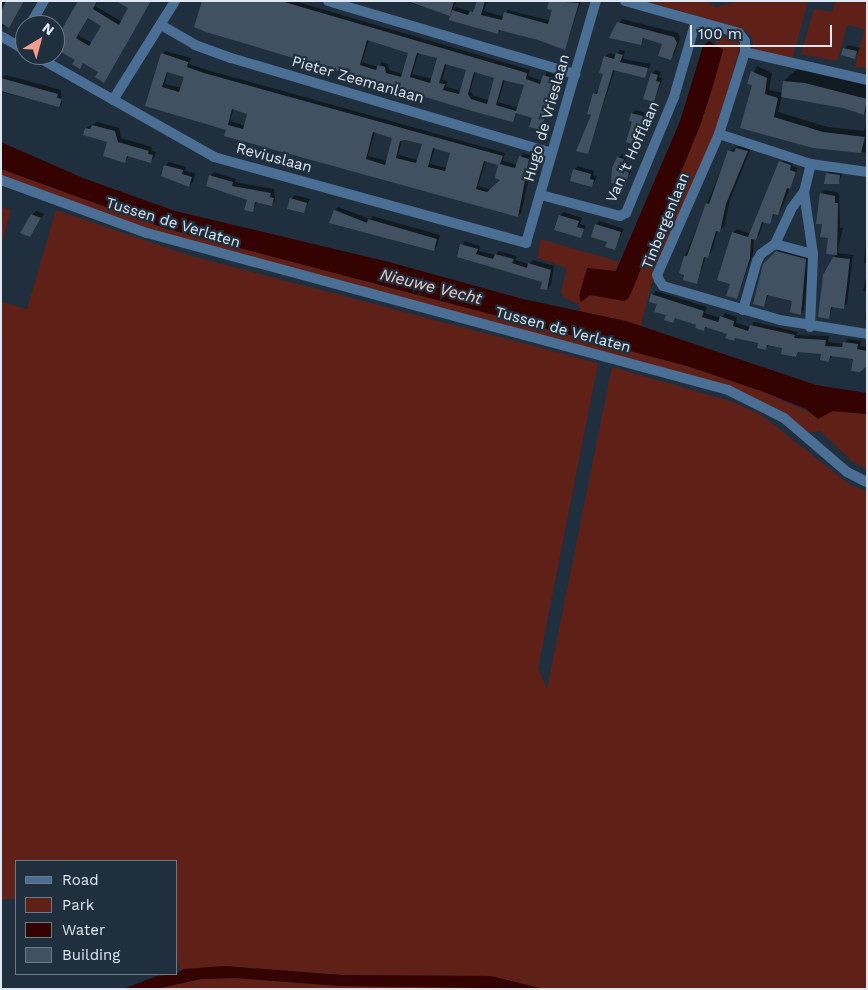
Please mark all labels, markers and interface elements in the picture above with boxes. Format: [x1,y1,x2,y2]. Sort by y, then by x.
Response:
north arrow [15,15,65,65]
scale bar [693,15,836,47]
text: N [39,19,57,38]
text: 100 m [698,25,742,43]
street label: Pieter Zeemanlaan [290,52,426,108]
street label: Hugo de Vrieslaan [520,52,574,184]
street label: Van 't Hofflaan [603,99,663,205]
street label: Reviuslaan [234,139,314,177]
street label: Tinbergenlaan [638,170,694,272]
street label: Tussen de Verlaten [103,194,243,252]
water label: Nieuwe Vecht [378,265,484,309]
street label: Tussen de Verlaten [493,303,633,357]
legend [15,860,178,975]
text: Road [62,871,99,889]
text: Park [62,896,94,914]
text: Water [62,921,105,939]
text: Building [62,946,120,964]

